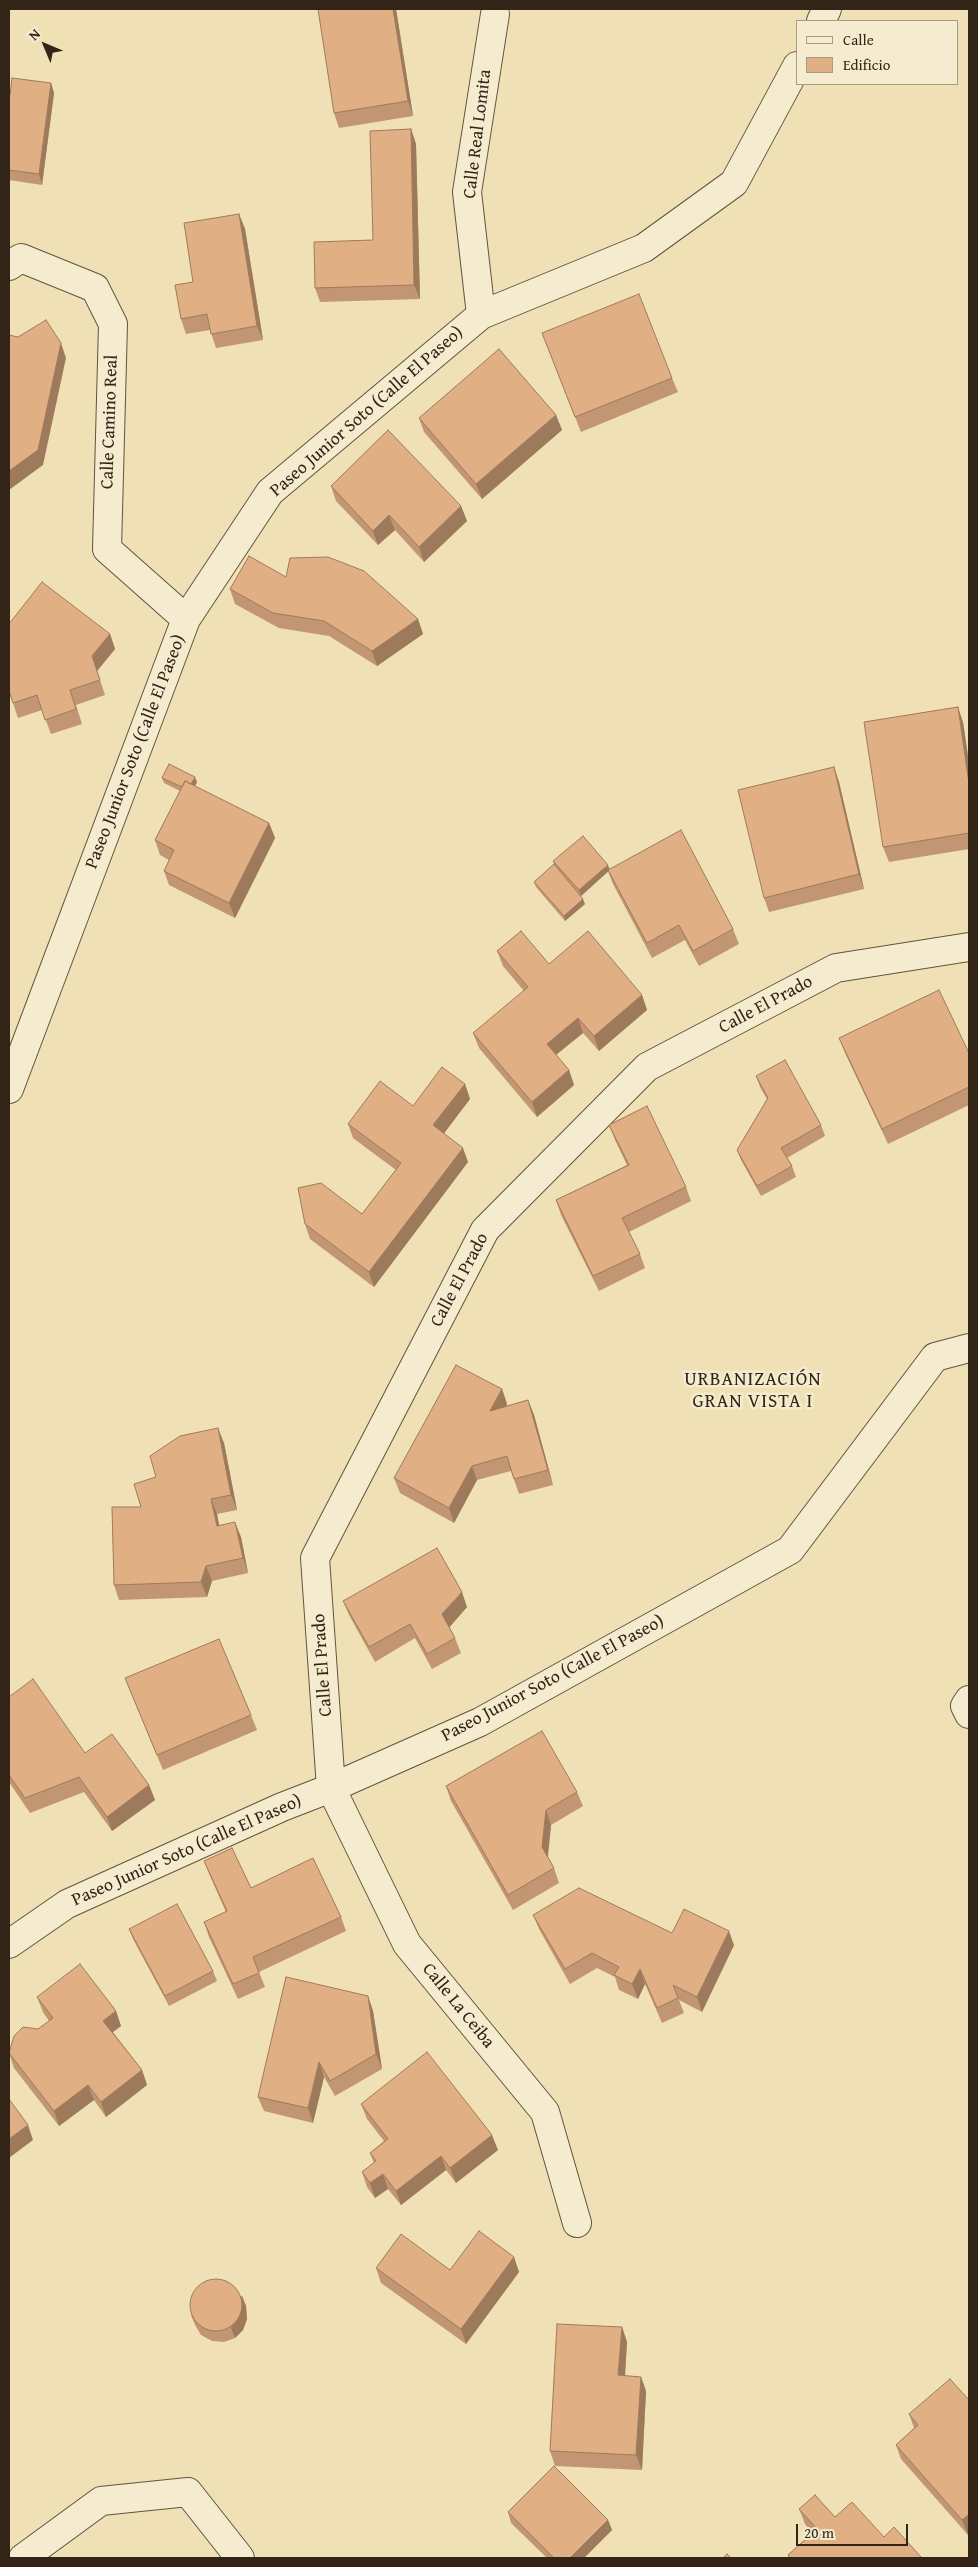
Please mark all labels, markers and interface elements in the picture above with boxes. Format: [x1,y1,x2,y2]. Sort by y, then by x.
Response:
north arrow [20,20,70,70]
legend [796,20,958,85]
text: N [24,24,45,45]
text: Calle [843,29,874,50]
text: Edificio [843,54,890,75]
street label: Calle Real Lomita [459,68,497,200]
street label: Paseo Junior Soto (Calle El Paseo) [266,322,468,502]
street label: Calle Camino Real [97,354,123,490]
street label: Paseo Junior Soto (Calle El Paseo) [81,632,191,872]
street label: Calle El Prado [715,971,817,1039]
street label: Calle El Prado [426,1229,494,1331]
district label: URBANIZACIÓN GRAN VISTA I [683,1369,823,1413]
street label: Paseo Junior Soto (Calle El Paseo) [438,1611,668,1747]
street label: Calle El Prado [309,1613,337,1717]
street label: Paseo Junior Soto (Calle El Paseo) [69,1790,305,1912]
street label: Calle La Ceiba [417,1959,499,2053]
scale bar [798,2514,910,2546]
text: 20 m [804,2522,834,2543]

